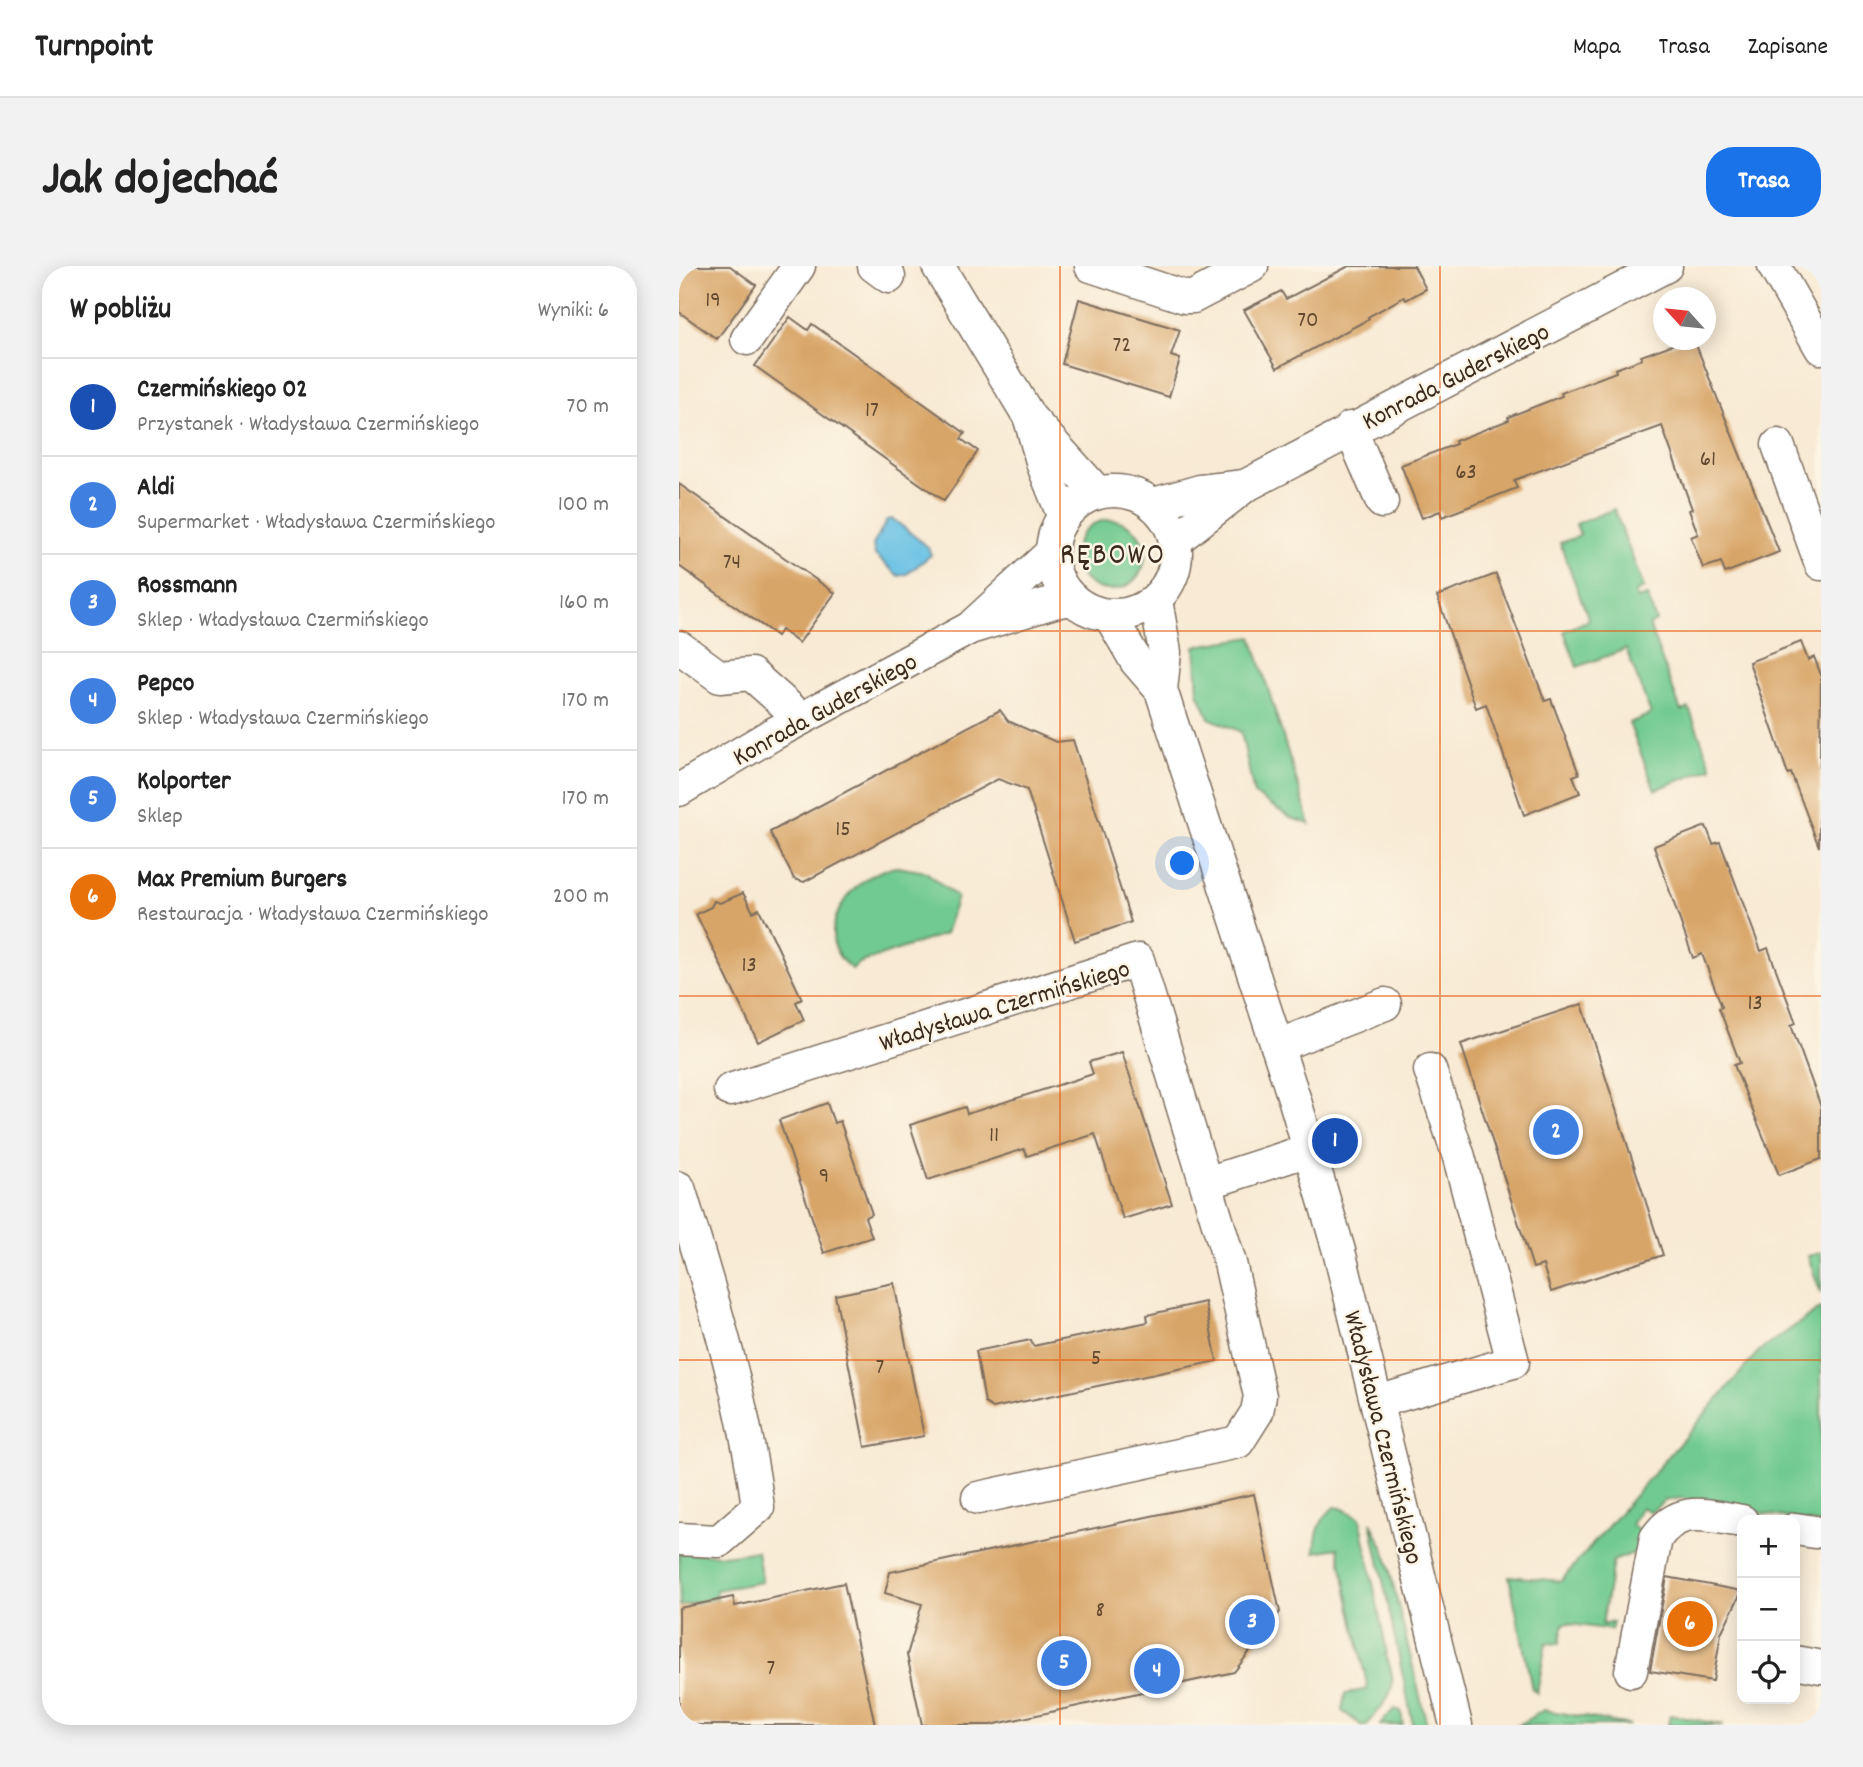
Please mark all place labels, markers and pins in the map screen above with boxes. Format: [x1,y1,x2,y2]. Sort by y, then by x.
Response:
pin: 2 [1533,1106,1579,1158]
pin: 1 [1312,1115,1358,1167]
pin: 3 [1229,1596,1275,1648]
pin: 6 [1667,1598,1713,1650]
pin: 5 [1041,1637,1087,1689]
pin: 4 [1134,1645,1180,1697]

